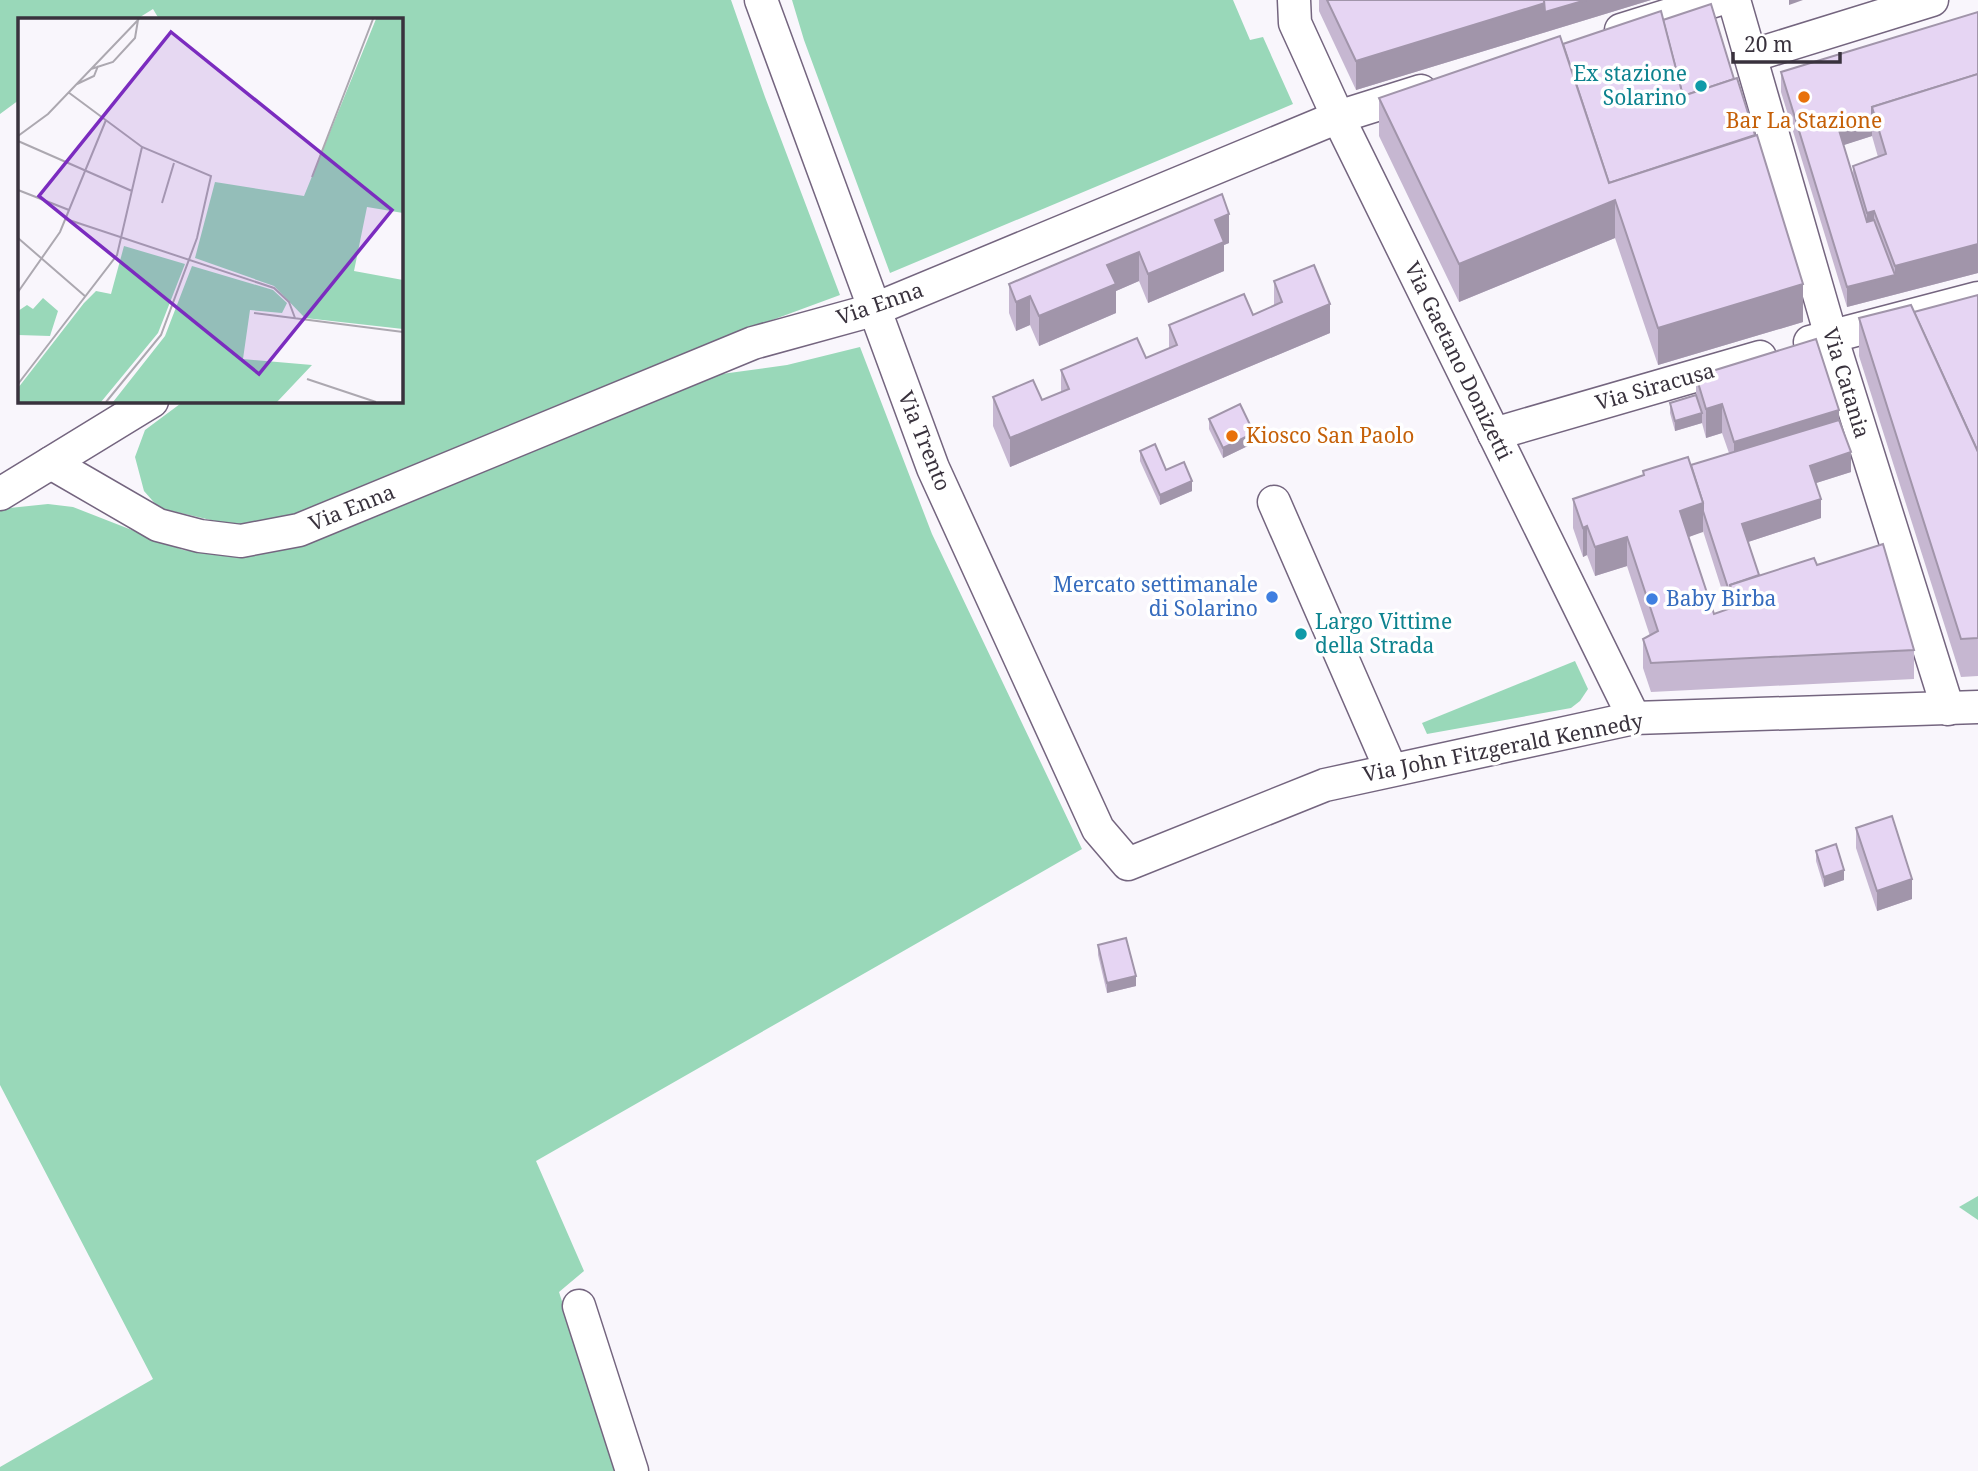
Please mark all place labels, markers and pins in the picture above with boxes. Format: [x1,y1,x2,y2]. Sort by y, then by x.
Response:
place label: Ex stazione Solarino [1573,59,1687,111]
marker: Ex stazione Solarino [1693,78,1709,94]
marker: Bar La Stazione [1796,89,1812,105]
place label: Bar La Stazione [1726,106,1882,134]
place label: Kiosco San Paolo [1246,421,1414,449]
marker: Kiosco San Paolo [1224,428,1240,444]
place label: Mercato settimanale di Solarino [1053,570,1258,622]
place label: Baby Birba [1666,584,1776,612]
marker: Mercato settimanale di Solarino [1264,589,1280,605]
marker: Baby Birba [1644,591,1660,607]
place label: Largo Vittime della Strada [1315,607,1452,659]
marker: Largo Vittime della Strada [1293,626,1309,642]

